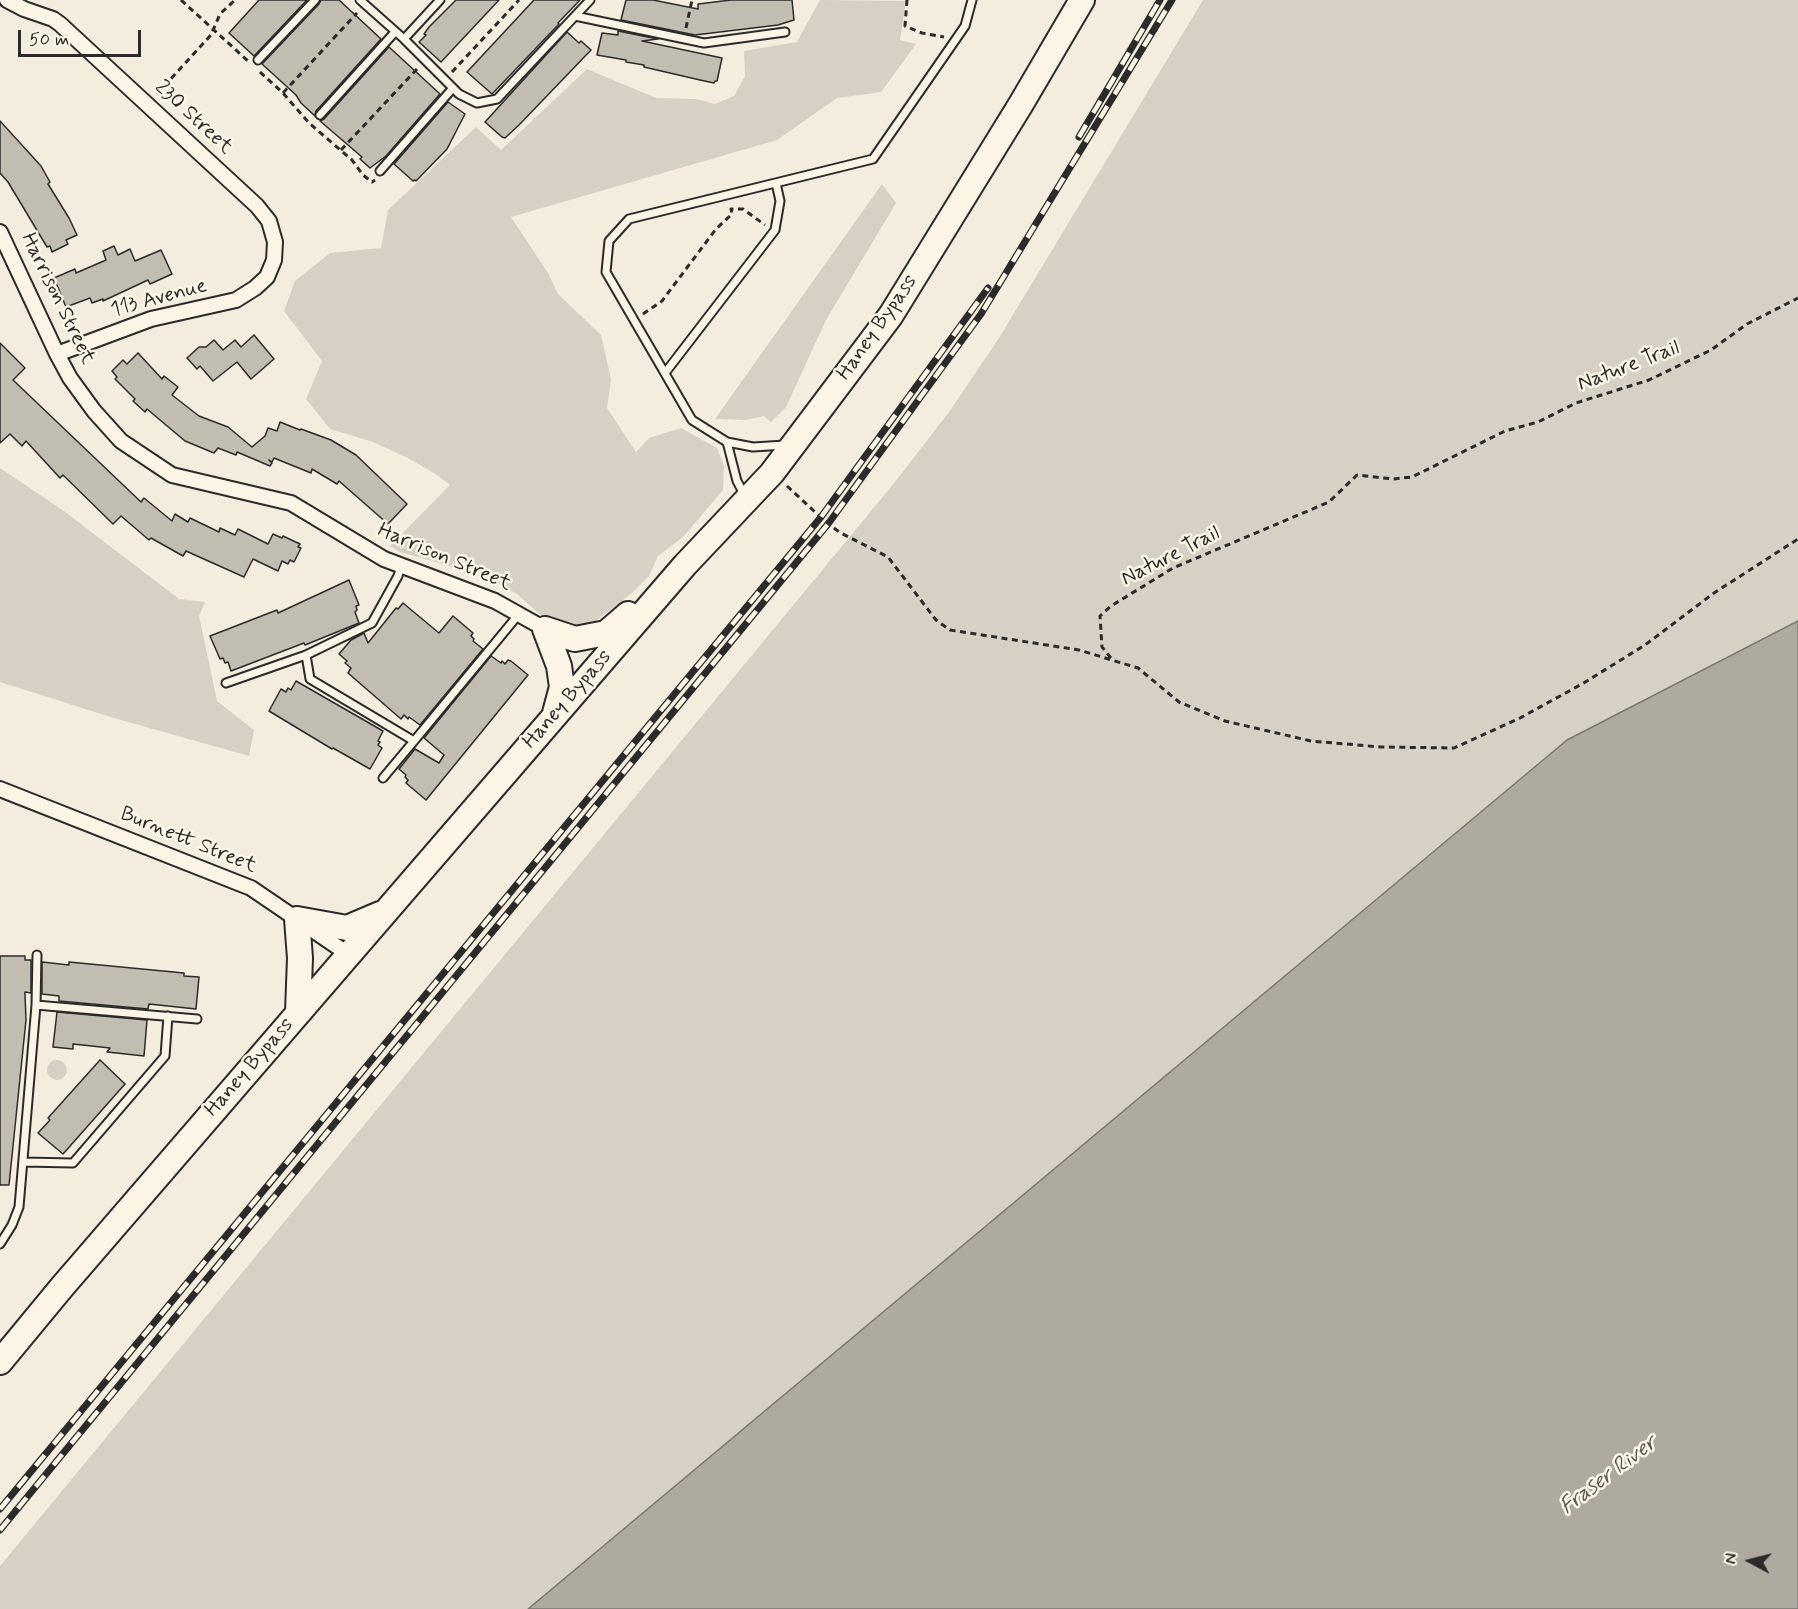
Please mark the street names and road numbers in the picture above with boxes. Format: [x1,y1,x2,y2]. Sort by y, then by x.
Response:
street label: 230 Street [149,76,237,160]
street label: Harrison Street [14,229,100,369]
street label: Haney Bypass [832,270,924,386]
street label: 113 Avenue [108,274,210,324]
street label: Nature Trail [1575,336,1683,398]
street label: Harrison Street [373,518,515,598]
street label: Nature Trail [1118,521,1224,593]
street label: Haney Bypass [518,645,618,755]
street label: Burnett Street [116,802,260,880]
street label: Haney Bypass [200,1013,300,1123]

